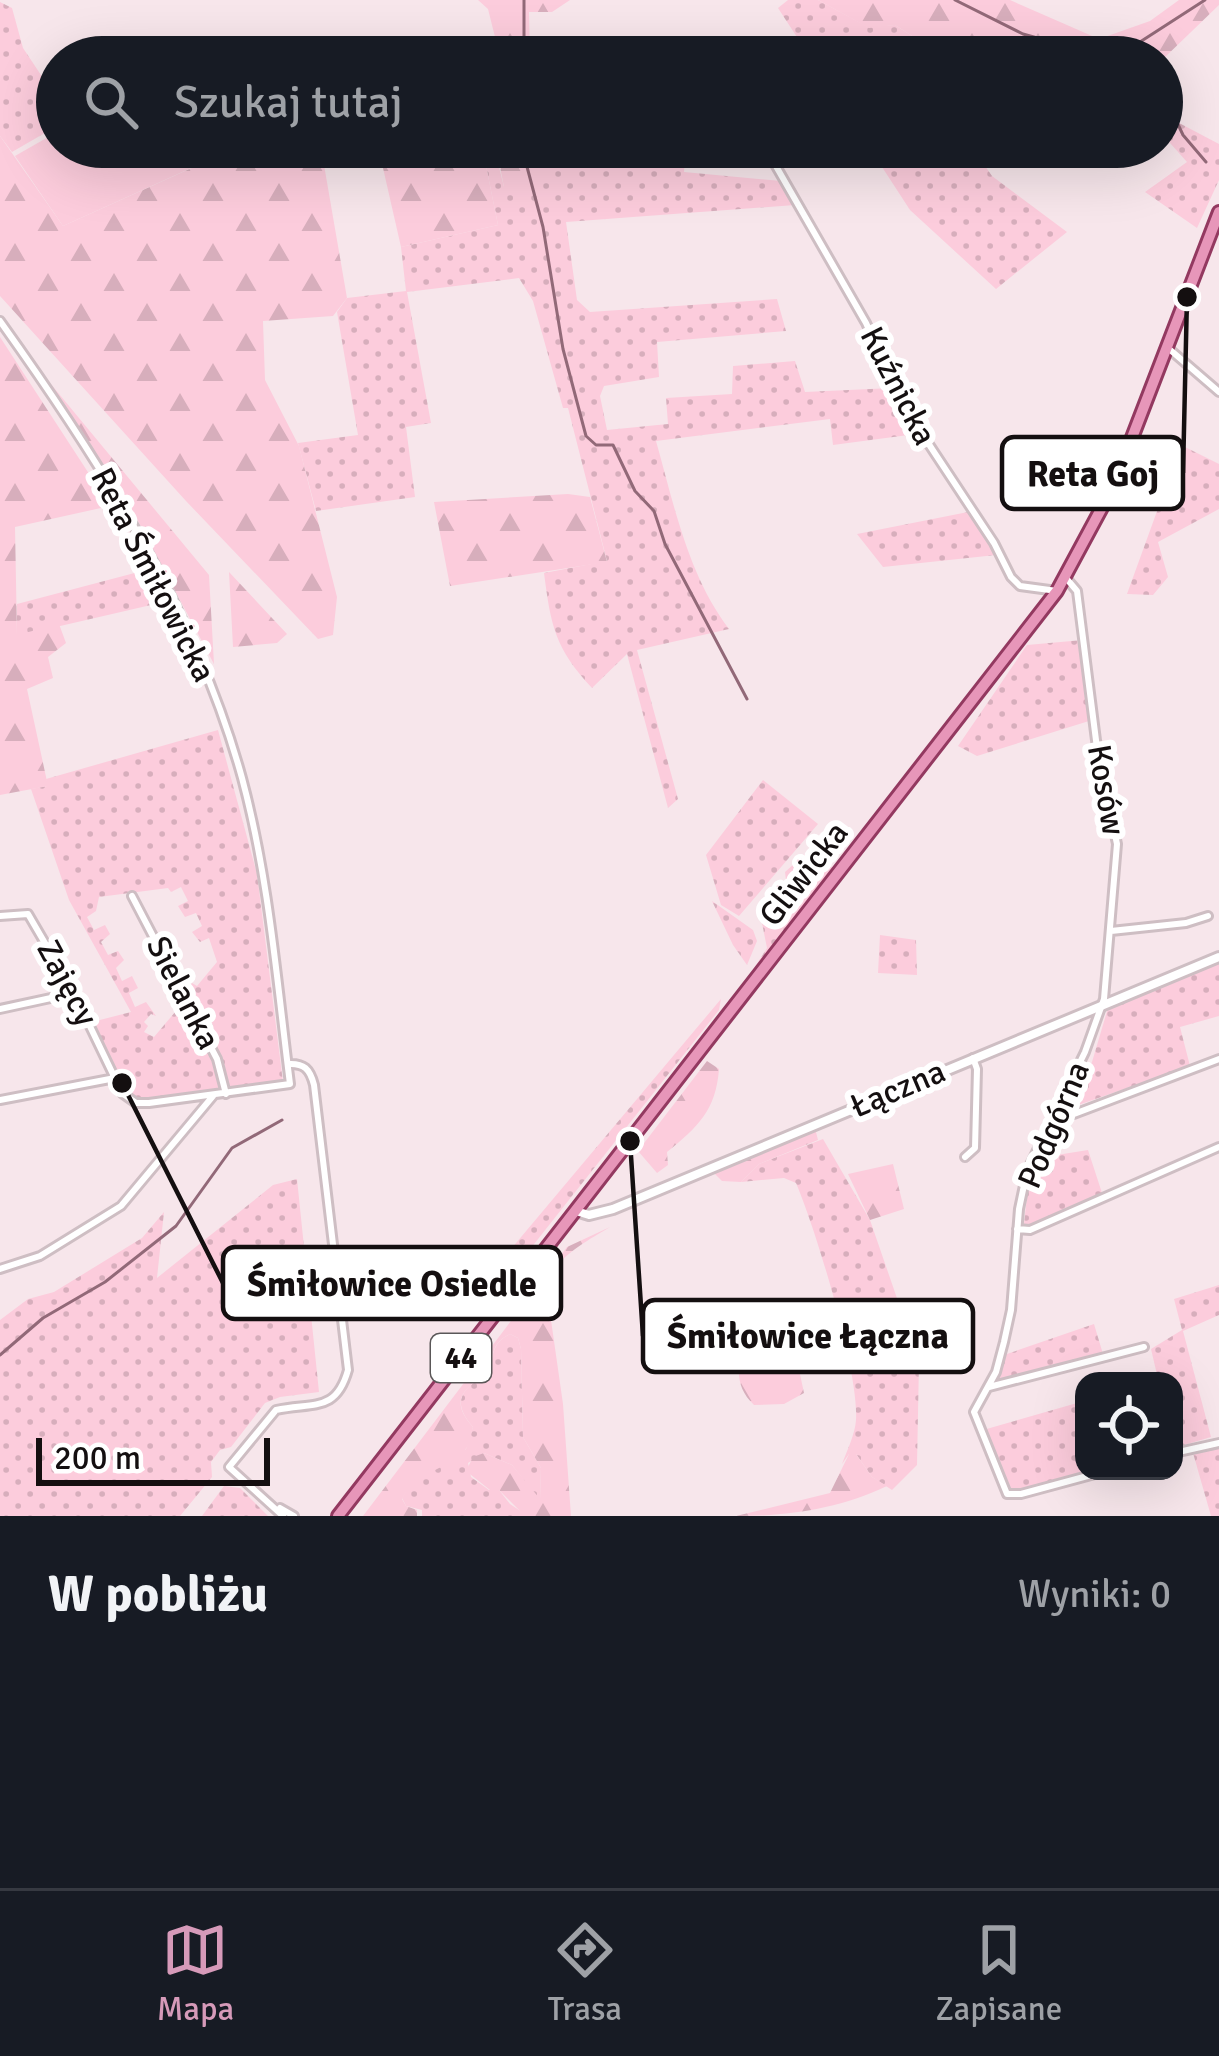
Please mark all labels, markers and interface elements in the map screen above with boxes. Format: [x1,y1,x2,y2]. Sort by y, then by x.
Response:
search box [36,36,1183,168]
icon: search [78,69,144,135]
text: Szukaj tutaj [174,75,403,130]
street label: Kuźnicka [851,320,945,452]
callout: Reta Goj [1002,437,1183,509]
text: Reta Goj [1027,452,1159,497]
street label: Reta Śmiłowicka [81,461,225,689]
street label: Kosów [1078,741,1134,839]
street label: Gliwicka [750,814,858,934]
street label: Sielanka [137,930,229,1056]
street label: Zajęcy [27,933,107,1034]
street label: Łączna [844,1051,952,1127]
street label: Podgórna [1009,1055,1099,1195]
callout: Śmiłowice Osiedle [223,1247,561,1319]
text: Śmiłowice Osiedle [247,1261,537,1307]
callout: Śmiłowice Łączna [643,1300,973,1372]
text: Śmiłowice Łączna [667,1313,949,1359]
road number: 44 [431,1334,491,1382]
map controls [1075,1372,1183,1480]
button: locate [1075,1372,1183,1480]
scale bar [36,1432,270,1485]
text: 200 m [54,1438,141,1479]
text: W pobliżu [48,1563,268,1626]
text: Wyniki: 0 [1018,1570,1171,1618]
tab: Mapa [157,1917,234,2030]
tab: Trasa [548,1917,622,2030]
tab: Zapisane [935,1917,1062,2030]

